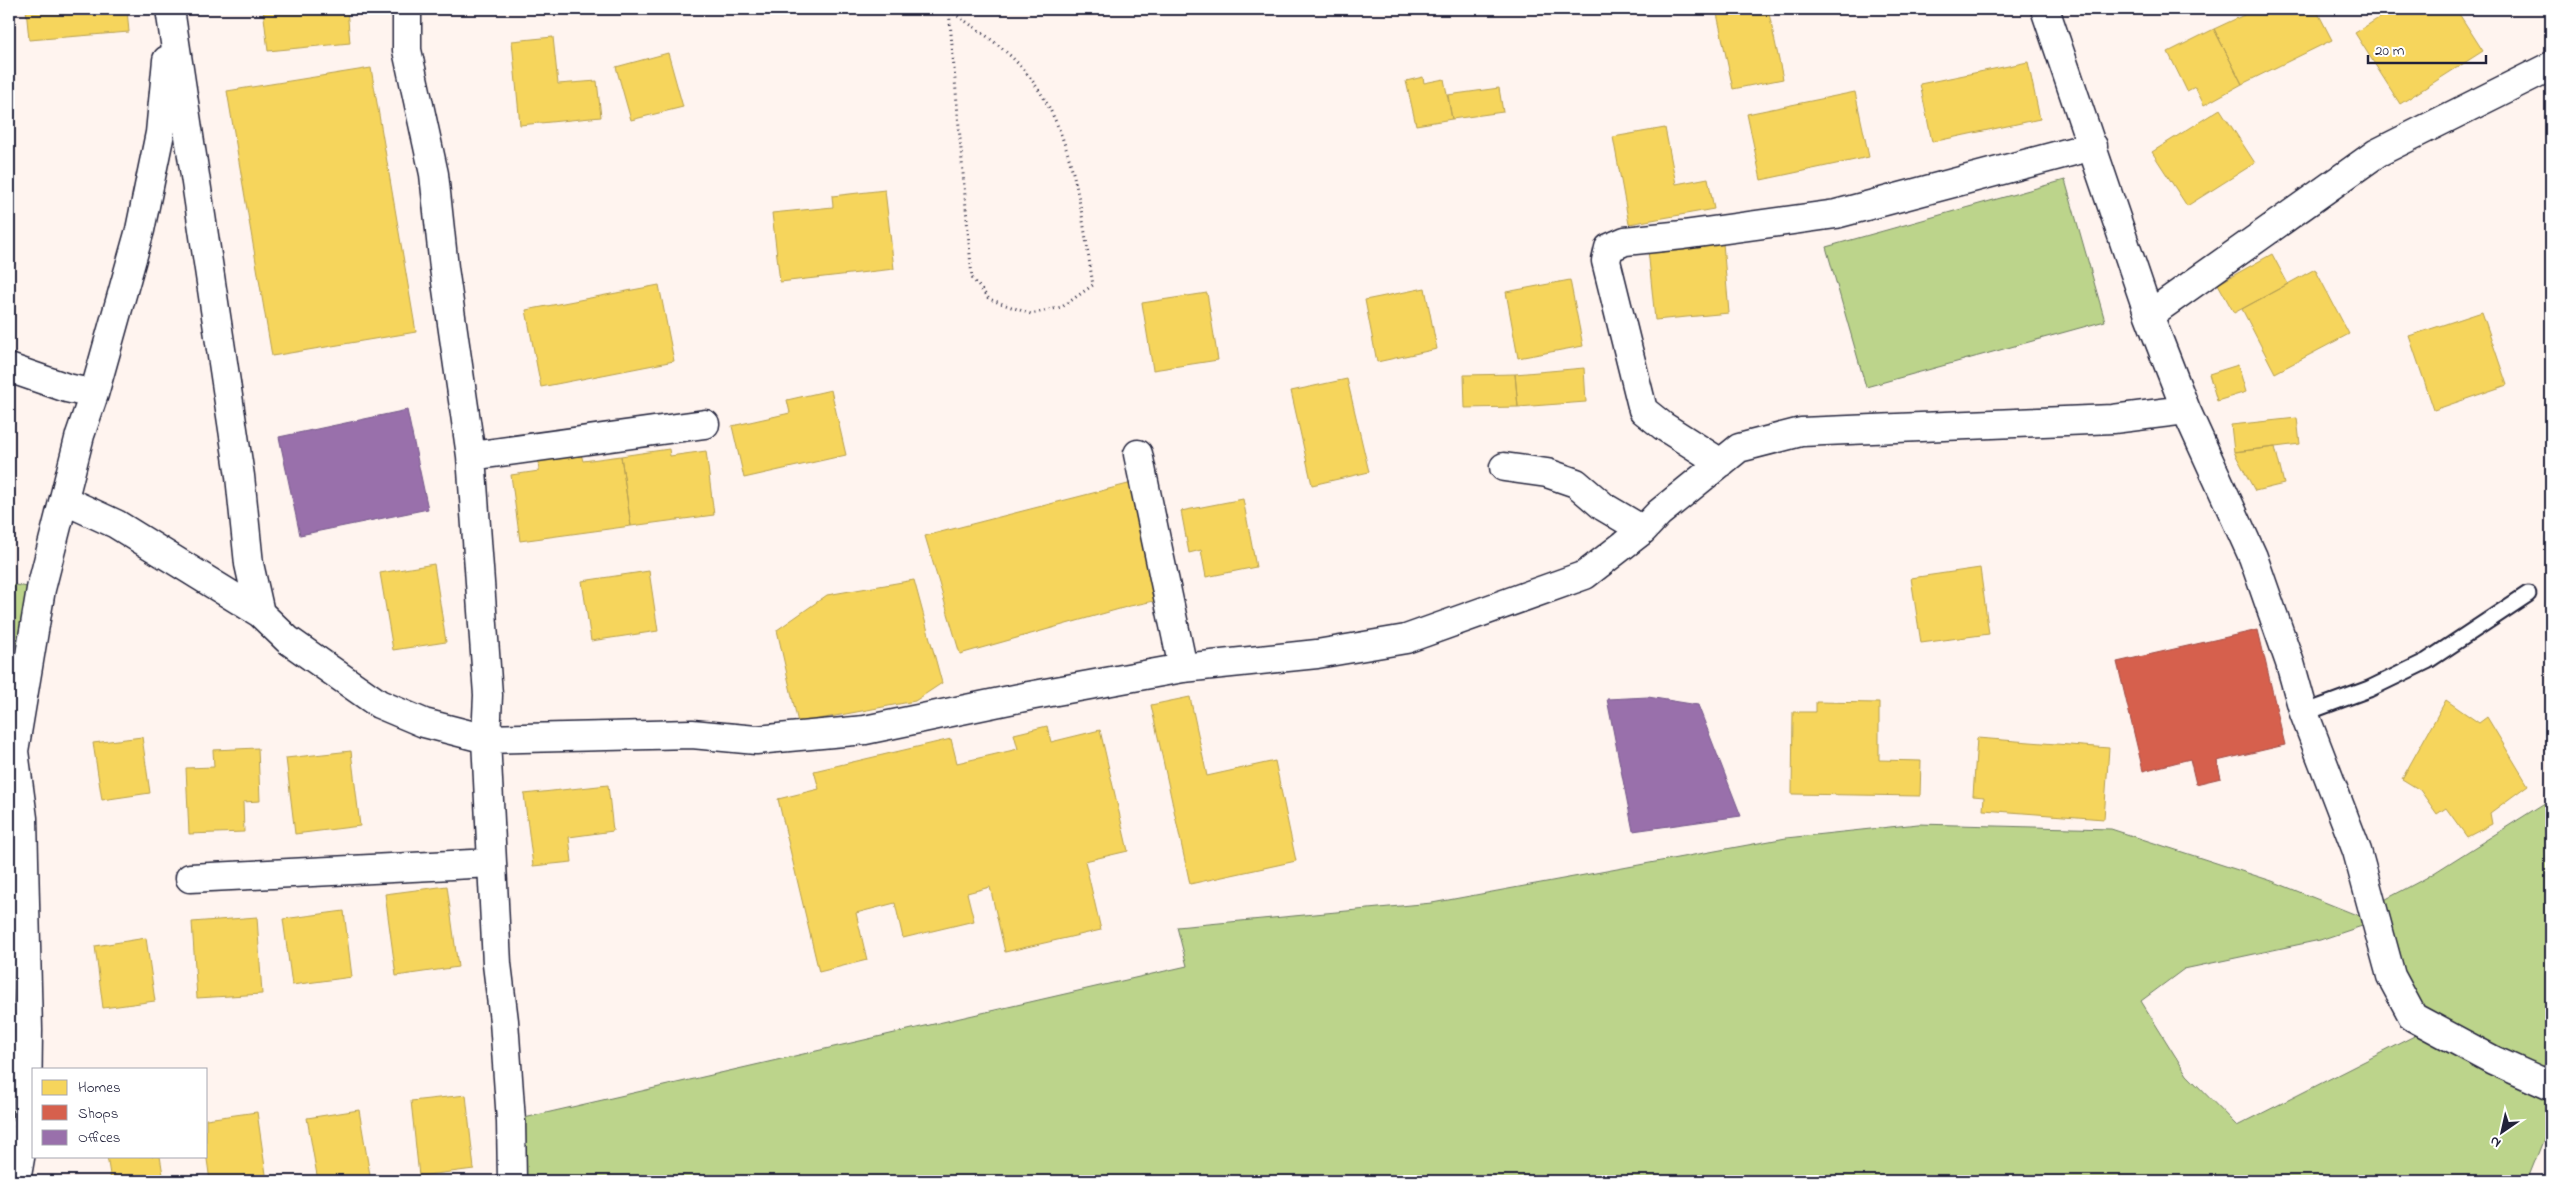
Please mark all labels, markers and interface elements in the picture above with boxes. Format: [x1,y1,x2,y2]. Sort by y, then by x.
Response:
scale bar [2368,32,2485,64]
text: 20 m [2375,40,2405,62]
legend [32,1068,208,1158]
text: Homes [78,1077,121,1099]
text: Shops [78,1103,118,1125]
north arrow [2478,1108,2528,1158]
text: Offices [78,1127,120,1149]
text: N [2486,1130,2505,1153]

